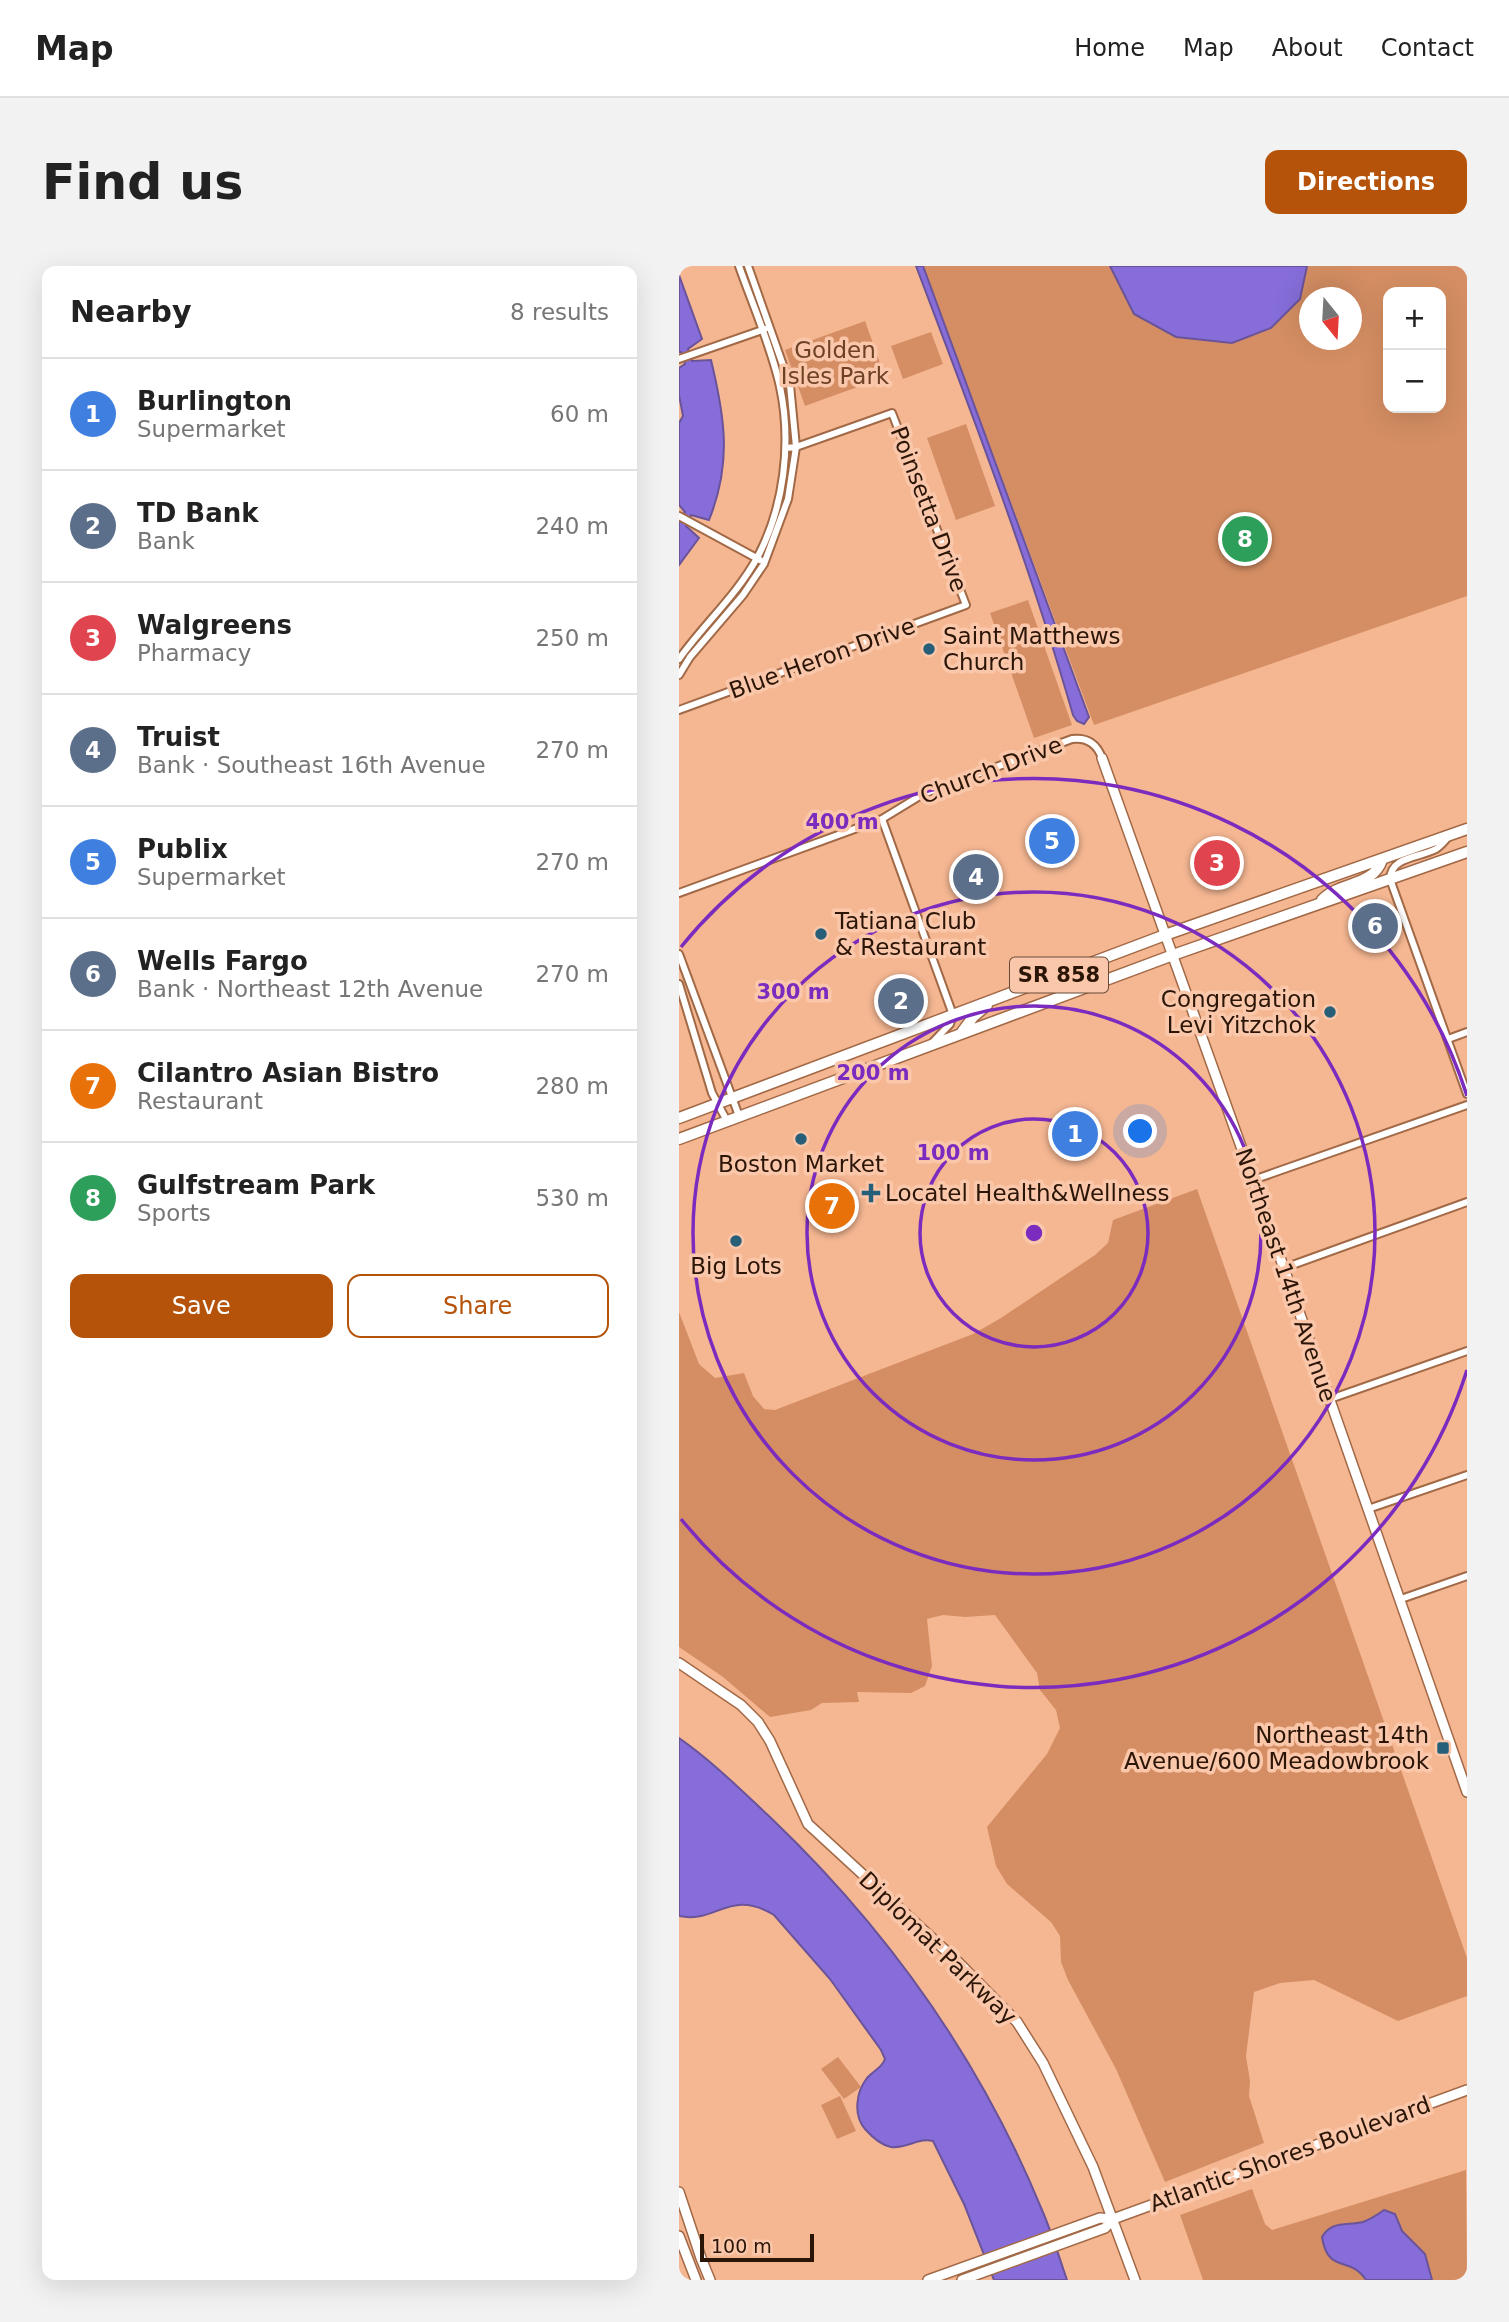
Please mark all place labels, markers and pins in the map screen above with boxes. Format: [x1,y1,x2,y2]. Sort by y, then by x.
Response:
pin: 8 [1222,513,1268,565]
place label: Saint Matthews Church [943,623,1121,675]
marker: Saint Matthews Church [921,641,937,657]
pin: 5 [1029,815,1075,867]
pin: 3 [1194,837,1240,889]
pin: 4 [953,851,999,903]
pin: 6 [1352,900,1398,952]
place label: Tatiana Club & Restaurant [834,908,986,960]
marker: Tatiana Club & Restaurant [813,926,829,942]
pin: 2 [878,975,924,1027]
place label: Congregation Levi Yitzchok [1161,986,1317,1038]
marker: Congregation Levi Yitzchok [1322,1004,1338,1020]
pin: 1 [1052,1108,1098,1160]
marker: Boston Market [793,1131,809,1147]
place label: Boston Market [718,1151,884,1177]
pin: 7 [809,1180,855,1232]
place label: Locatel Health&Wellness [885,1180,1170,1206]
marker: Locatel Health&Wellness [863,1185,879,1201]
centre of rings [1022,1221,1046,1245]
marker: Big Lots [728,1233,744,1249]
place label: Big Lots [690,1253,782,1279]
place label: Northeast 14th Avenue/600 Meadowbrook [1124,1722,1430,1774]
marker: Northeast 14th Avenue/600 Meadowbrook [1435,1740,1451,1756]

